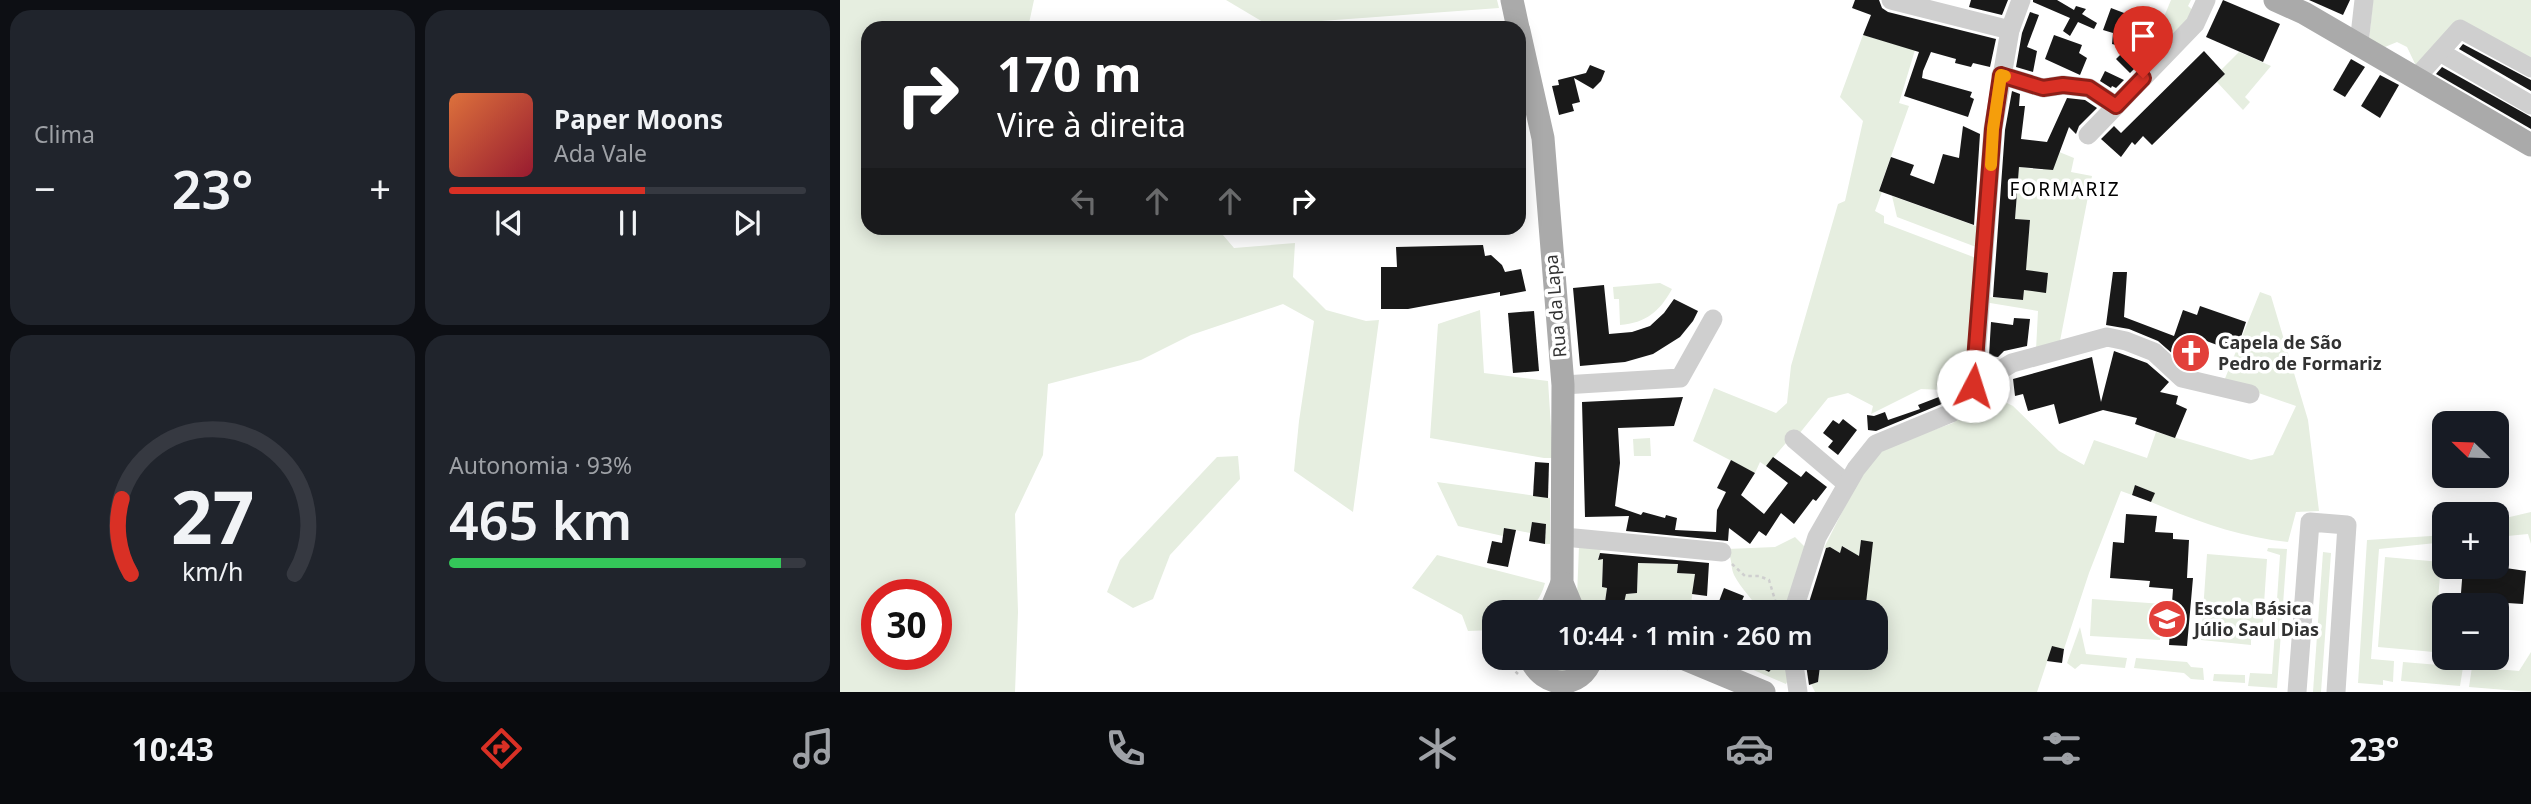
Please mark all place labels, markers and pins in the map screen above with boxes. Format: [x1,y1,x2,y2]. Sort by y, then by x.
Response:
pin [2113,6,2173,78]
place label: Capela de São Pedro de Formariz [2218,330,2382,375]
church icon: Capela de São Pedro de Formariz [2170,332,2212,374]
place label: Escola Básica Júlio Saul Dias [2192,596,2319,641]
school or university icon: Escola Básica Júlio Saul Dias [2146,598,2188,640]

